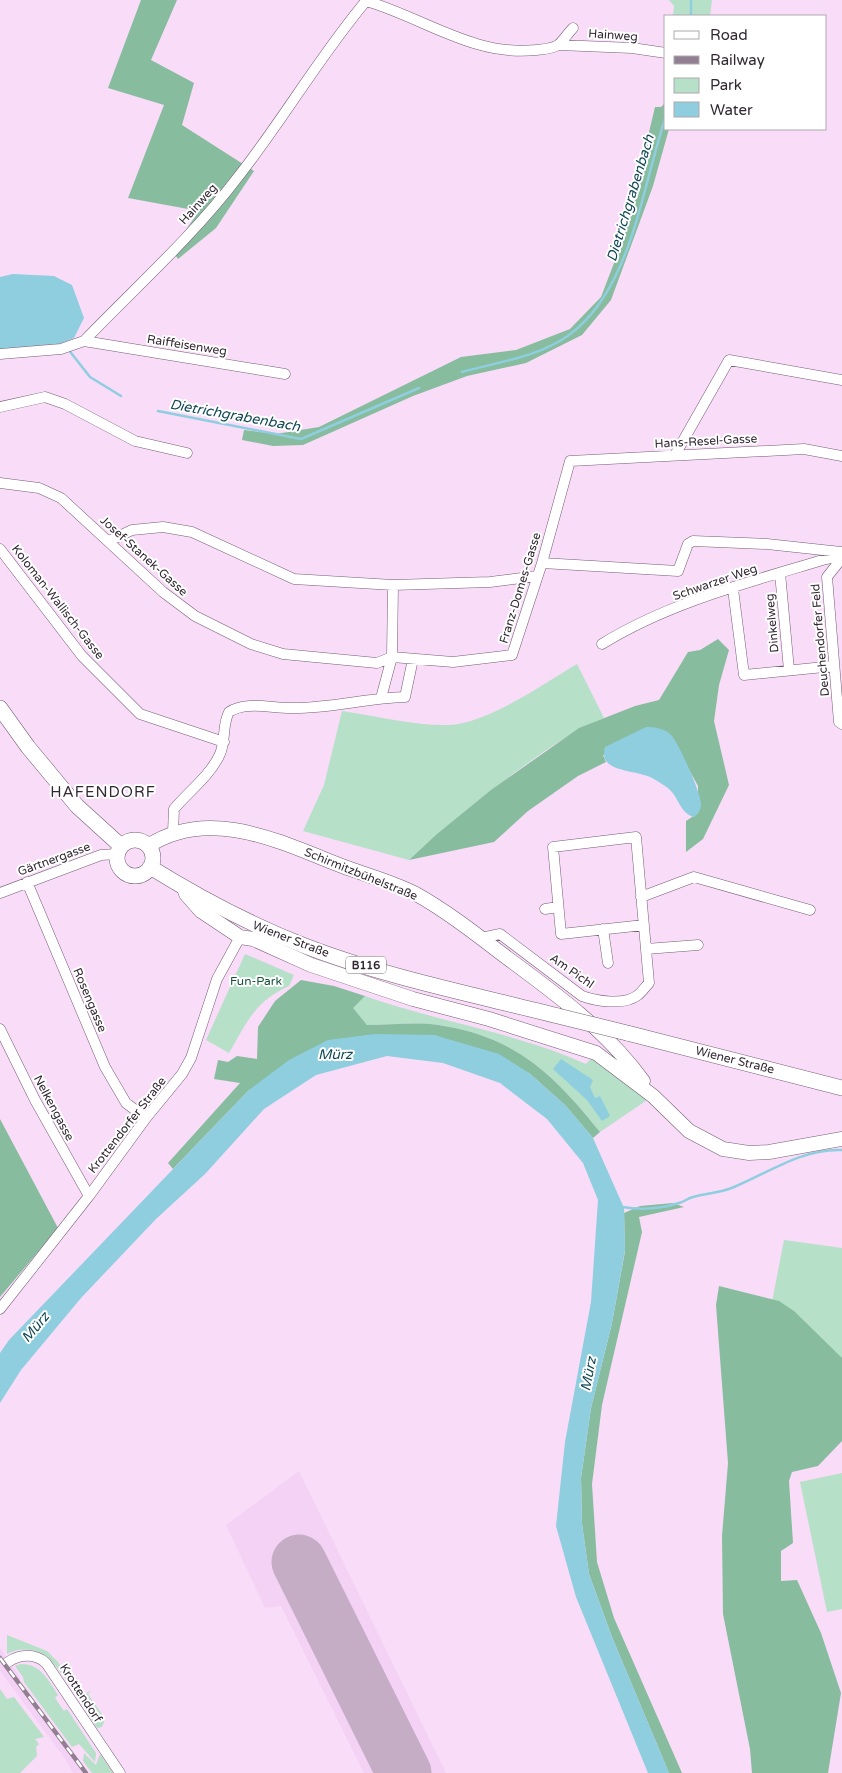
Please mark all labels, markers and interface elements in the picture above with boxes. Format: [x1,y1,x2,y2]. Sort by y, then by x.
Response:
legend [664,15,827,130]
street label: Hainweg [588,26,638,44]
text: Road [710,26,748,44]
text: Railway [710,51,765,69]
text: Park [710,76,742,94]
text: Water [710,101,753,119]
water label: Dietrichgrabenbach [603,132,658,264]
street label: Hainweg [176,181,220,227]
street label: Raiffeisenweg [146,332,228,358]
water label: Dietrichgrabenbach [168,396,302,435]
street label: Hans-Resel-Gasse [654,431,758,451]
street label: Josef-Stanek-Gasse [98,513,191,599]
street label: Franz-Domes-Gasse [496,531,544,645]
street label: Koloman-Wallisch-Gasse [9,542,107,662]
street label: Schwarzer Weg [671,561,759,603]
street label: Deuchendorfer Feld [808,583,832,697]
street label: Dinkelweg [762,593,782,653]
district label: HAFENDORF [50,783,156,801]
street label: Gärtnergasse [16,839,92,879]
street label: Schirmitzbühelstraße [302,845,420,903]
street label: Wiener Straße [251,918,331,960]
street label: Am Pichl [547,951,597,991]
road number: B116 [346,956,386,974]
street label: Rosengasse [70,966,110,1034]
park label: Fun-Park [230,974,282,988]
street label: Wiener Straße [694,1043,776,1077]
water label: Mürz [318,1046,354,1063]
street label: Nelkengasse [31,1073,77,1143]
street label: Krottendorfer Straße [85,1074,169,1176]
water label: Mürz [18,1307,54,1346]
water label: Mürz [577,1354,600,1393]
street label: Krottendorf [57,1661,105,1725]

